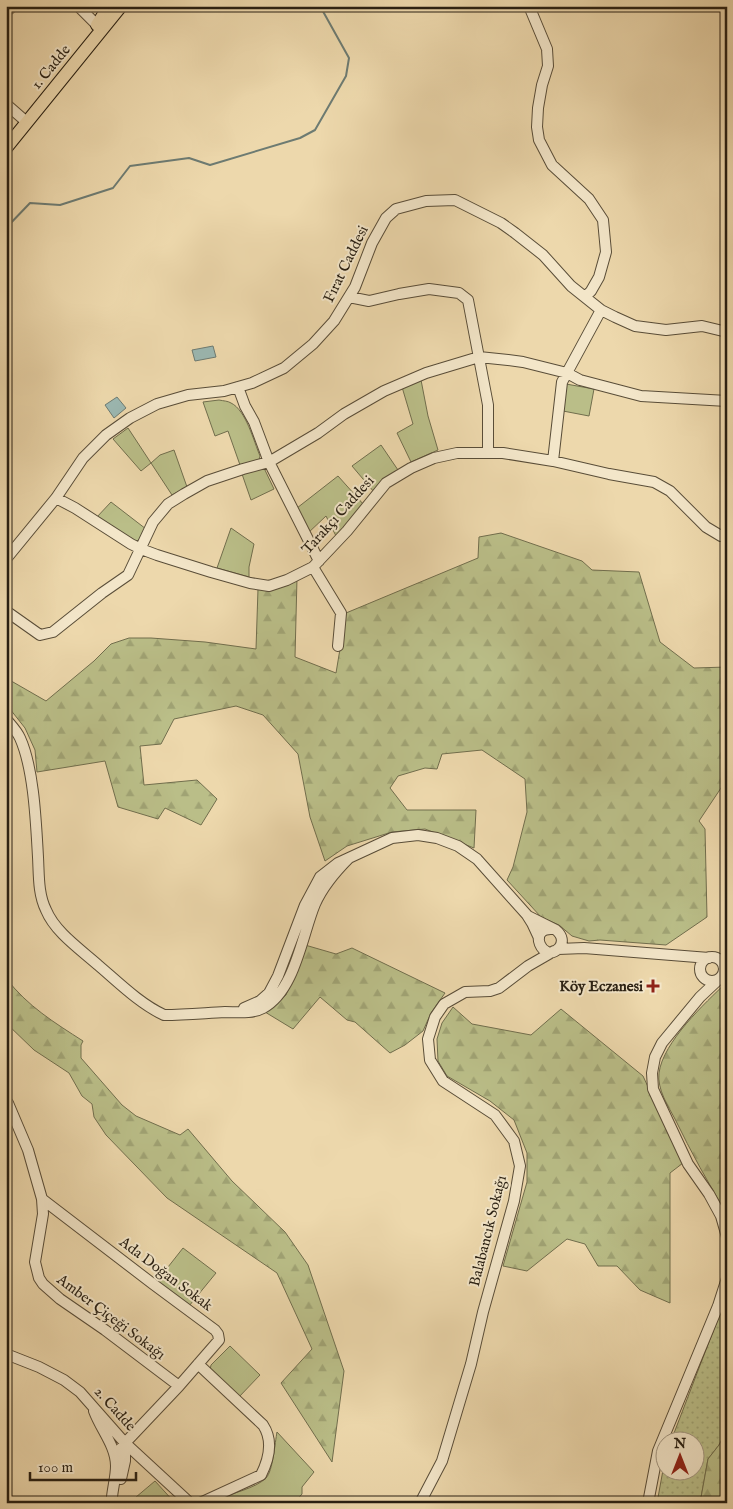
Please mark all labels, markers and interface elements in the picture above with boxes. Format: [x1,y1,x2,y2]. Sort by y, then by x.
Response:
street label: 1. Cadde [27,41,75,93]
street label: Fırat Caddesi [319,222,373,306]
street label: Tarakçı Caddesi [298,472,378,558]
place label: Köy Eczanesi [559,977,643,996]
marker: Köy Eczanesi [647,980,659,992]
street label: Balabancık Sokağı [465,1174,511,1288]
street label: Ada Doğan Sokak [115,1232,217,1316]
street label: Amber Çiçeği Sokağı [52,1269,169,1364]
street label: 2. Cadde [90,1383,140,1435]
north arrow [656,1432,706,1482]
text: N [673,1435,686,1453]
scale bar [30,1449,136,1481]
text: 100 m [38,1458,74,1477]

